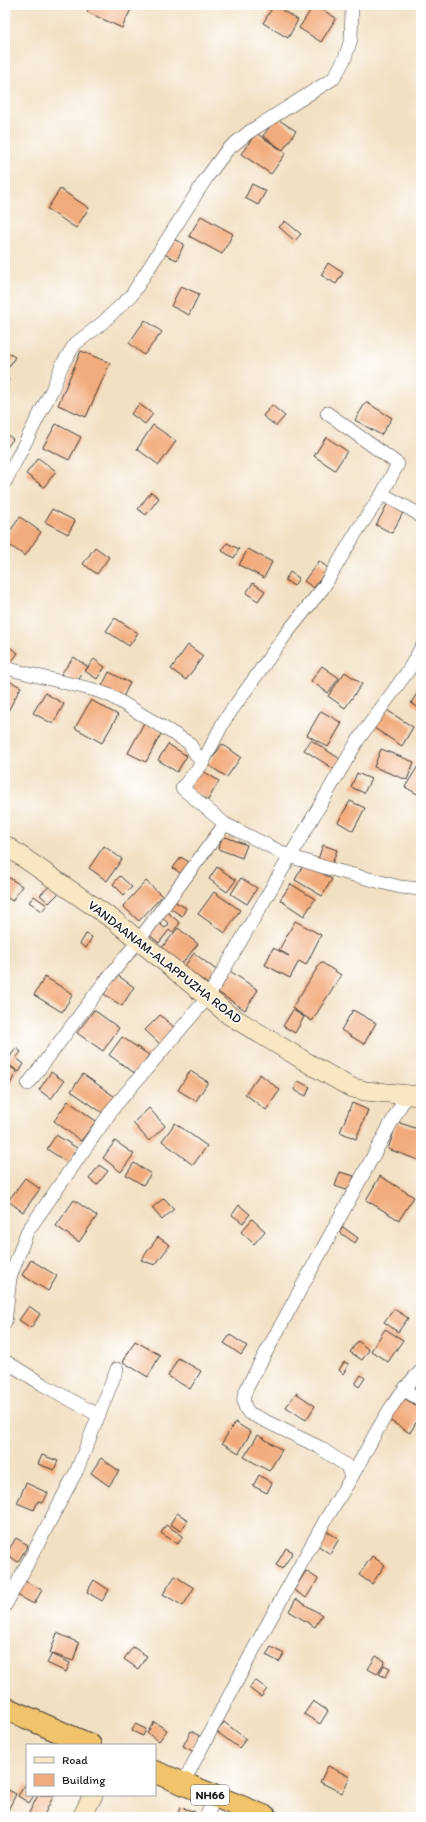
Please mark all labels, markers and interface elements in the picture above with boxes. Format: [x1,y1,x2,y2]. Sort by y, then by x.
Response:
street label: VANDAANAM-ALAPPUZHA ROAD [85,897,245,1027]
legend [26,1744,156,1796]
text: Road [62,1753,88,1767]
text: Building [62,1773,106,1787]
road number: NH66 [191,1785,229,1805]

